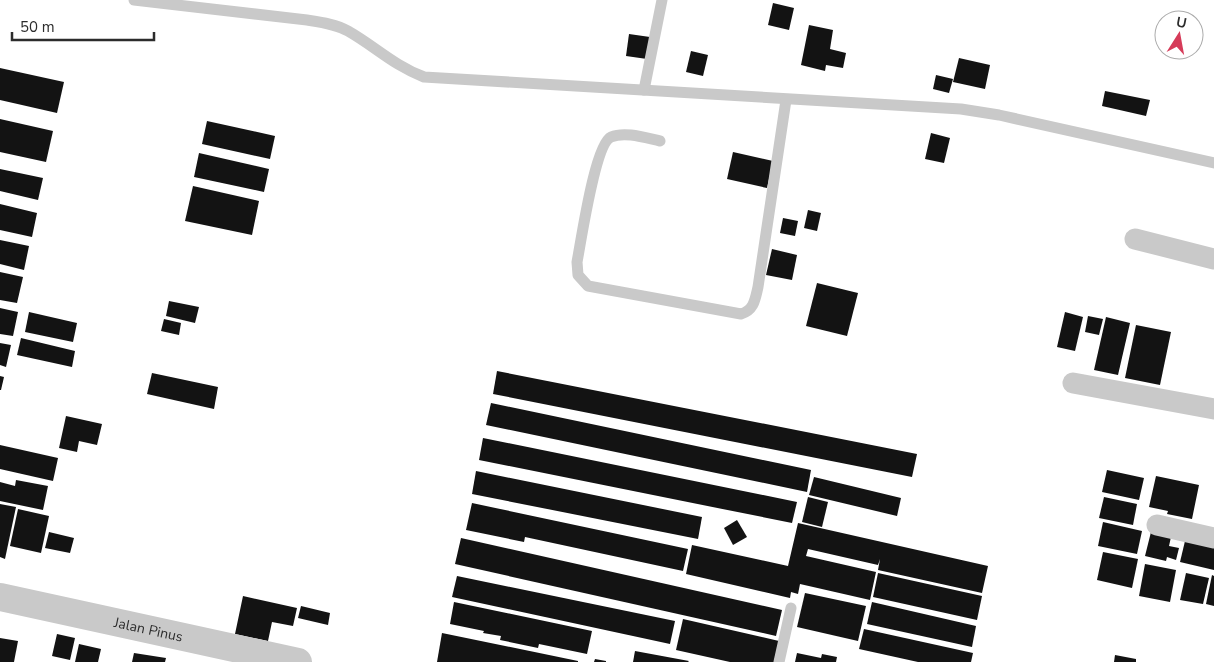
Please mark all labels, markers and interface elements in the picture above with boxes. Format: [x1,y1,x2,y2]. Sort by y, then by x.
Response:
scale bar [12,10,155,42]
north arrow [1154,10,1204,60]
text: U [1174,12,1188,33]
text: 50 m [20,17,55,37]
street label: Jalan Pinus [111,613,185,647]

